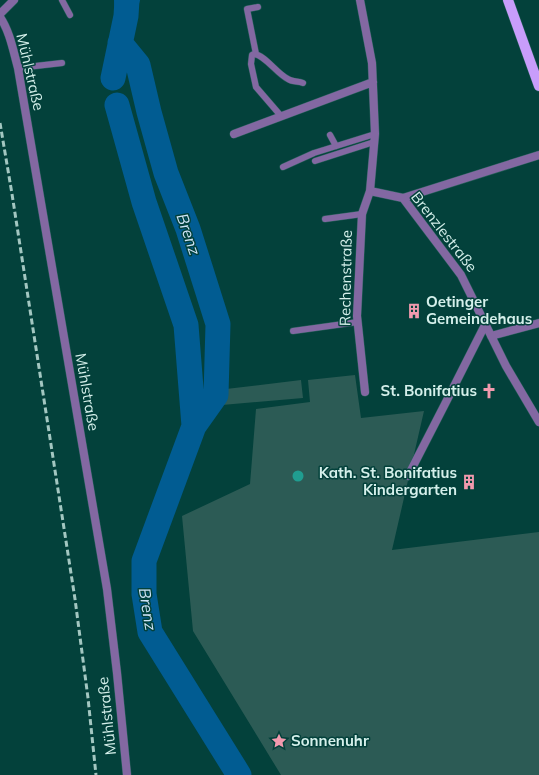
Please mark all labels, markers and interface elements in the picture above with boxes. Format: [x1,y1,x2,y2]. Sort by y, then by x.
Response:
street label: Mühlstraße [12,31,49,112]
street label: Brenzlestraße [407,188,482,276]
water label: Brenz [173,210,206,258]
street label: Rechenstraße [335,230,356,326]
place label: Oetinger Gemeindehaus [426,292,532,328]
building icon: Oetinger Gemeindehaus [405,302,423,320]
street label: Mühlstraße [71,352,104,432]
place label: St. Bonifatius [381,381,477,400]
church icon: St. Bonifatius [480,382,498,400]
place label: Kath. St. Bonifatius Kindergarten [319,463,457,499]
building icon: Kath. St. Bonifatius Kindergarten [460,473,478,491]
water label: Brenz [135,586,161,632]
street label: Mühlstraße [93,676,120,756]
place label: Sonnenuhr [291,731,369,750]
place icon: Sonnenuhr [270,732,288,750]

